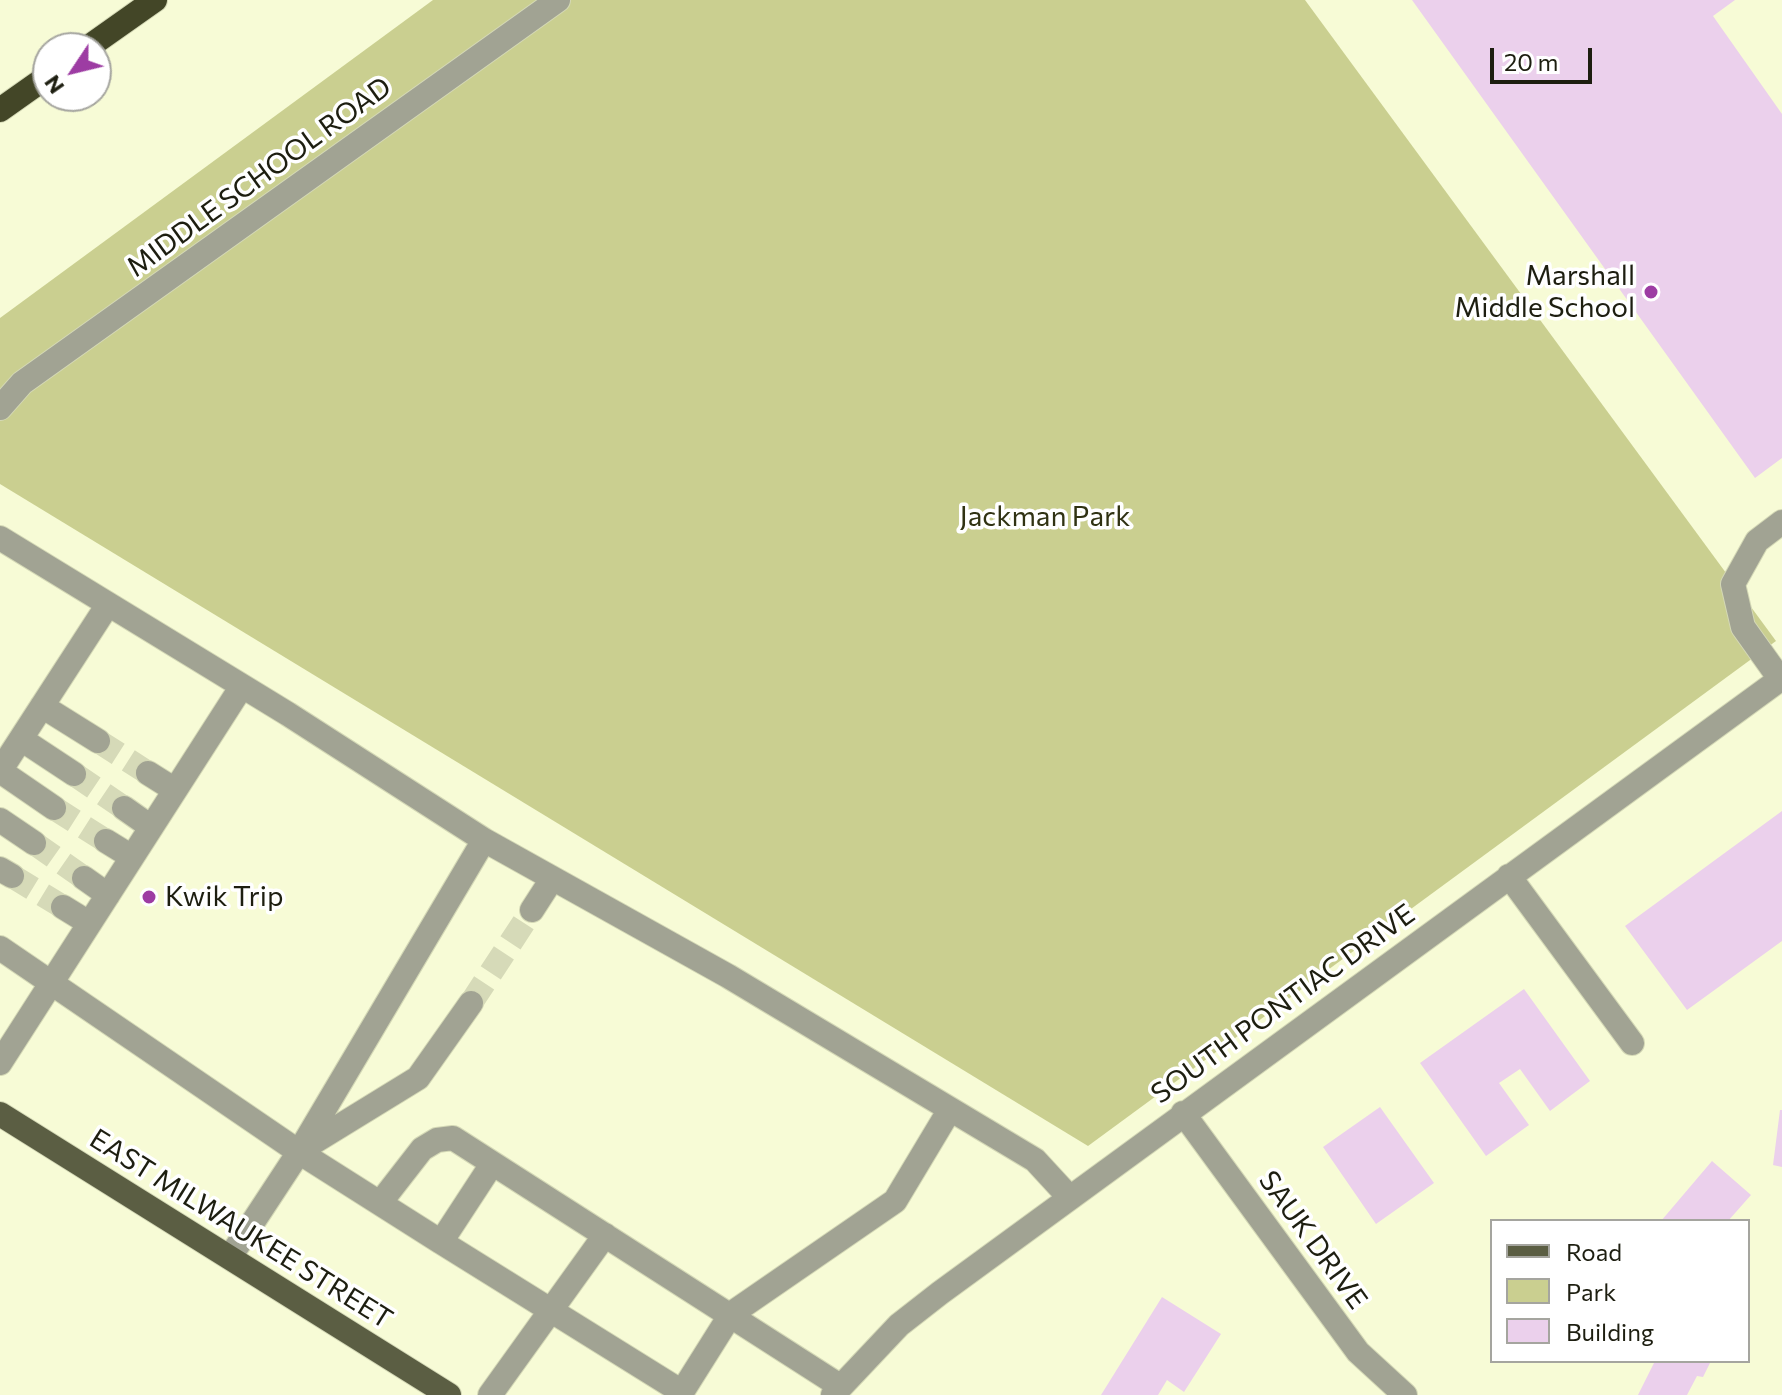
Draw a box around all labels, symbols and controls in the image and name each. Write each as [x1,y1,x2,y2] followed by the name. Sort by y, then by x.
[32,32,112,112] north arrow
[1494,32,1596,82] scale bar
[1504,47,1558,76] text: 20 m
[38,70,69,99] text: N
[121,70,397,284] street label: MIDDLE SCHOOL ROAD
[1455,259,1635,325] place label: Marshall Middle School
[1642,283,1660,301] marker: Marshall Middle School
[960,500,1130,534] park label: Jackman Park
[165,880,284,914] place label: Kwik Trip
[140,888,158,906] marker: Kwik Trip
[1145,897,1421,1111] street label: SOUTH PONTIAC DRIVE
[83,1122,399,1336] street label: EAST MILWAUKEE STREET
[1252,1164,1374,1316] street label: SAUK DRIVE
[1490,1219,1750,1363] legend
[1566,1237,1622,1266] text: Road
[1566,1277,1616,1306] text: Park
[1566,1317,1654,1346] text: Building

